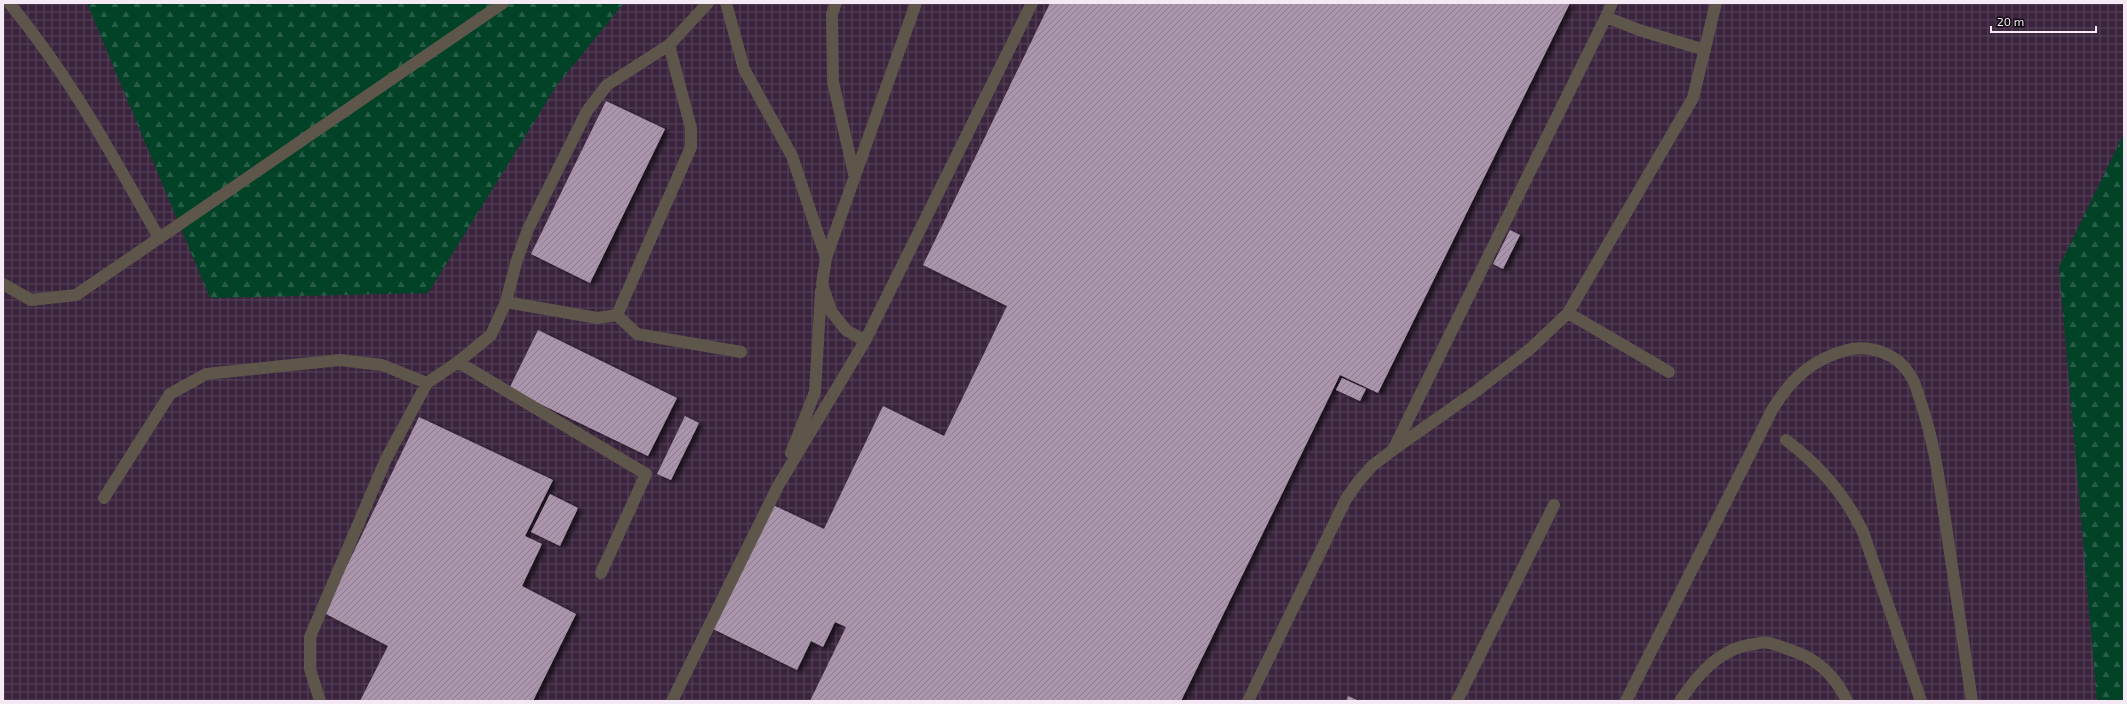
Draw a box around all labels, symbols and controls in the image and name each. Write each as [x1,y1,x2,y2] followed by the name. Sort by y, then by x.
[1991,8,2096,34] scale bar
[1997,14,2024,28] text: 20 m

